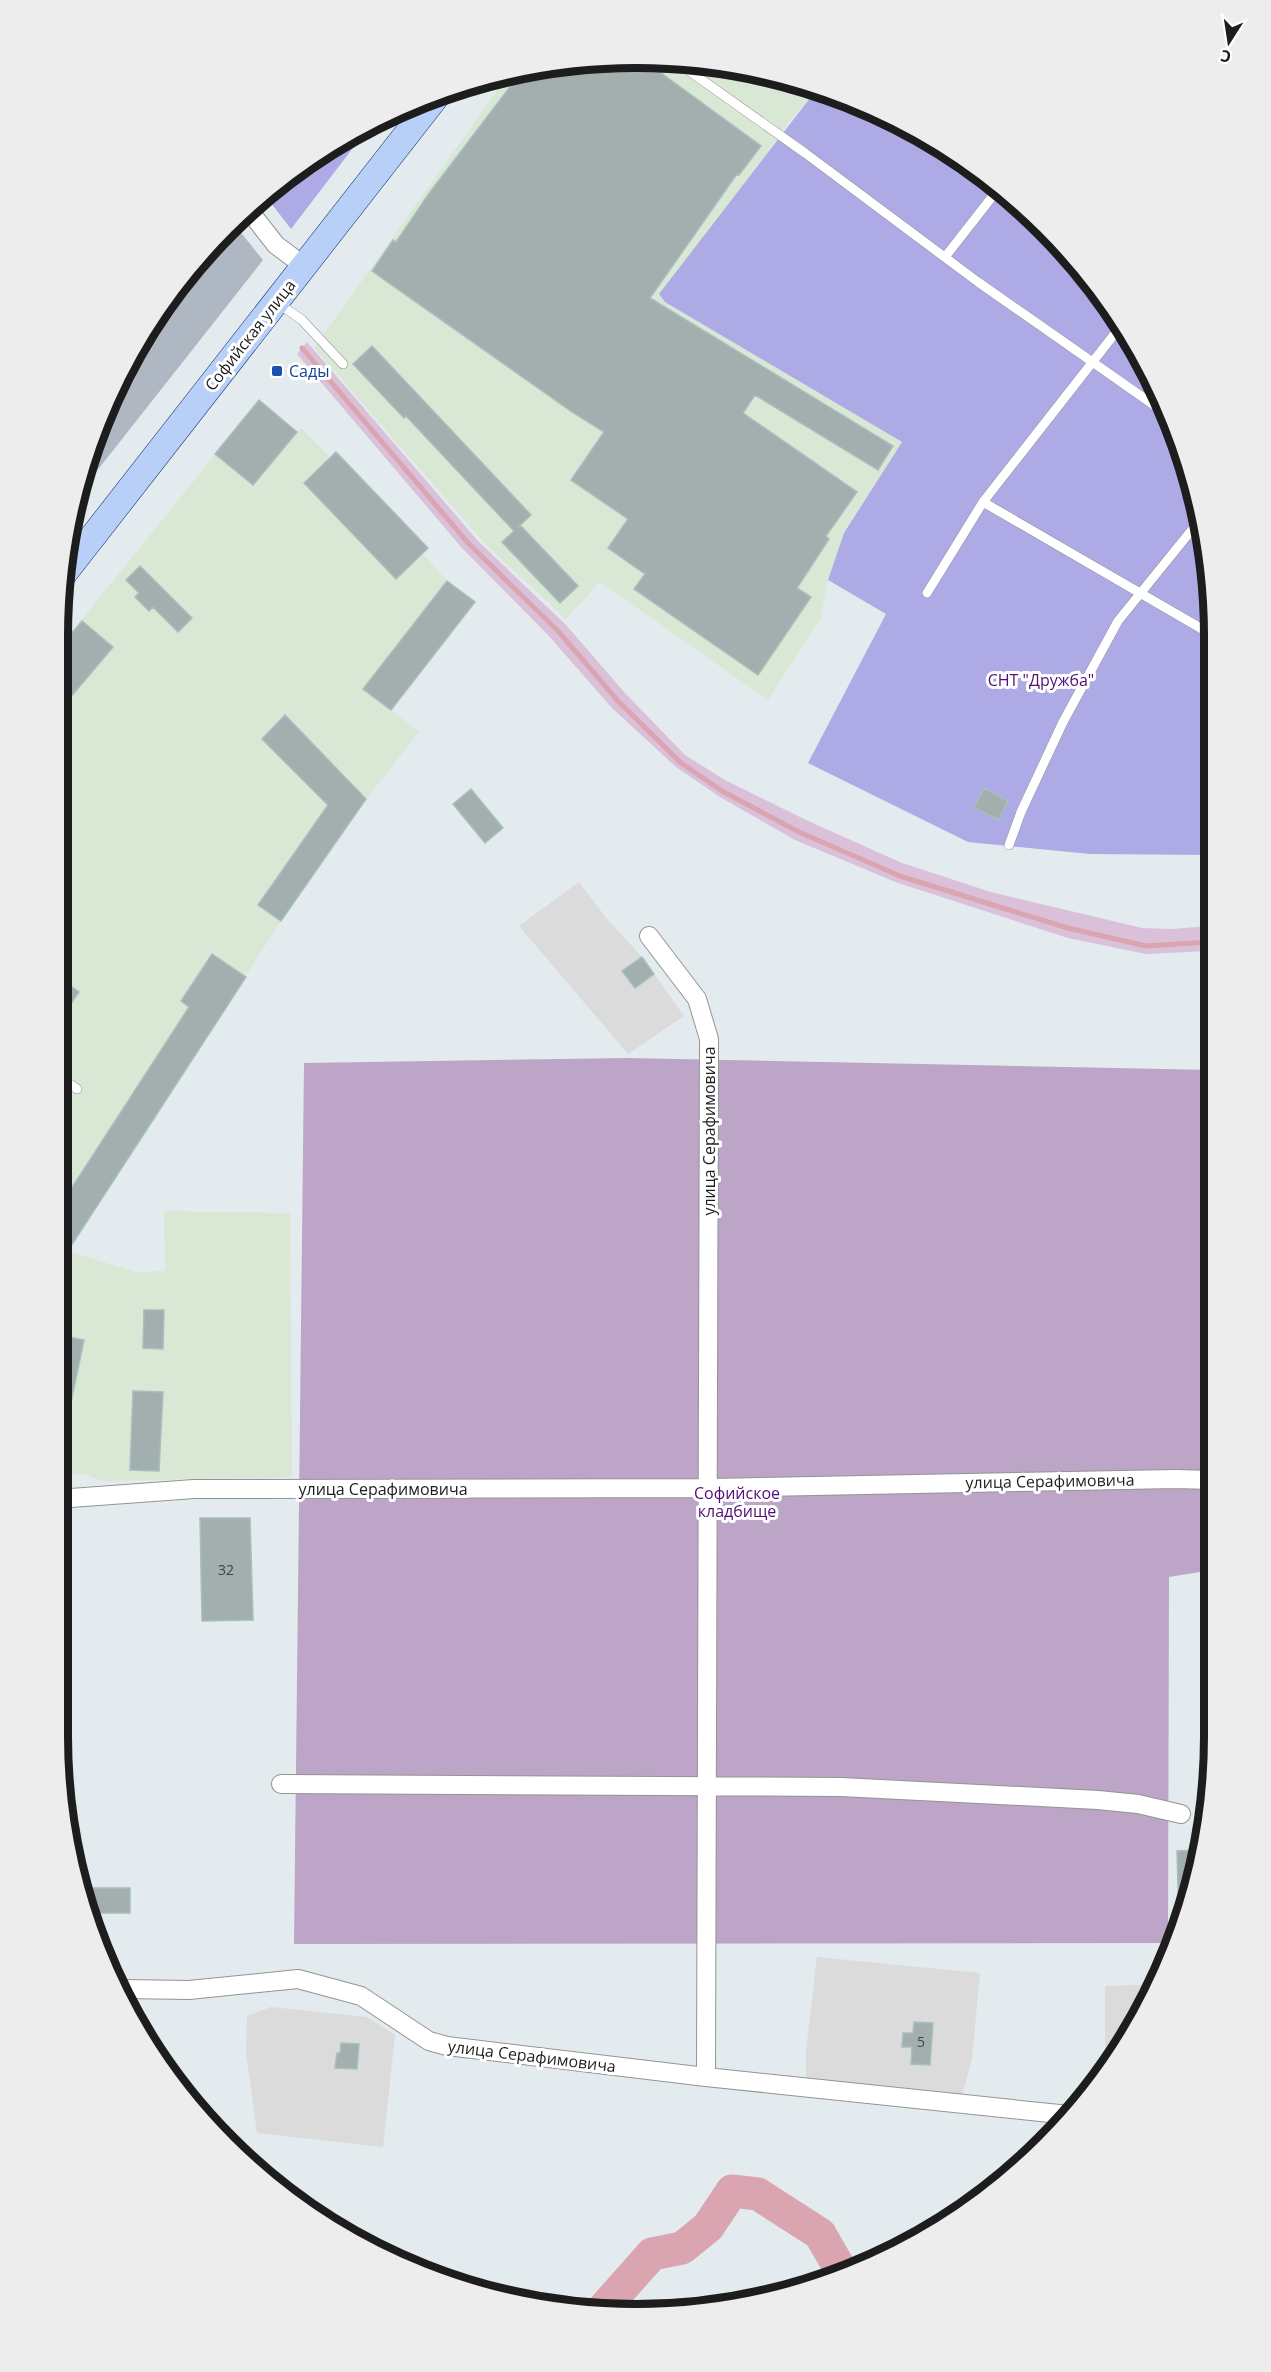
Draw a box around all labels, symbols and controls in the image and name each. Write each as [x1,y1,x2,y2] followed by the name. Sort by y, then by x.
[1199,12,1259,72] north arrow
[1219,45,1233,68] text: С
[200,275,300,395] street label: Софийская улица
[289,360,329,382] place label: Сады
[270,364,284,378] marker: Сады
[988,669,1094,691] park label: СНТ "Дружба"
[698,1046,720,1216] street label: улица Серафимовича
[965,1469,1135,1493] street label: улица Серафимовича
[298,1478,468,1500] street label: улица Серафимовича
[694,1482,780,1522] park label: Софийское кладбище
[218,1560,234,1579] house number: 32
[917,2032,925,2051] house number: 5
[447,2035,617,2077] street label: улица Серафимовича

